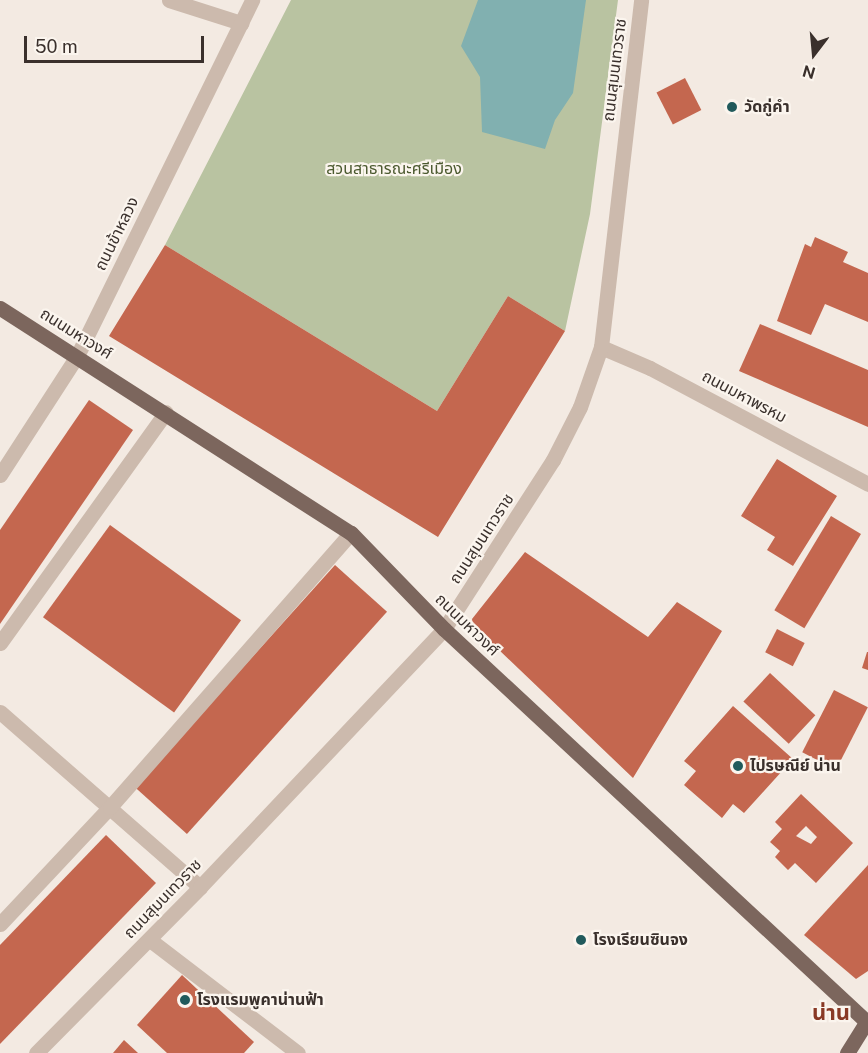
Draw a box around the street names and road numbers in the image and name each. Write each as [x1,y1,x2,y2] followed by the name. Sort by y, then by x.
[599,17,631,123] street label: ถนนสุมนเทวราช
[91,194,143,274] street label: ถนนข้าหลวง
[36,304,116,364] street label: ถนนมหาวงศ์
[698,367,790,427] street label: ถนนมหาพรหม
[446,490,518,588] street label: ถนนสุมนเทวราช
[431,590,503,660] street label: ถนนมหาวงศ์
[120,855,206,943] street label: ถนนสุมนเทวราช

